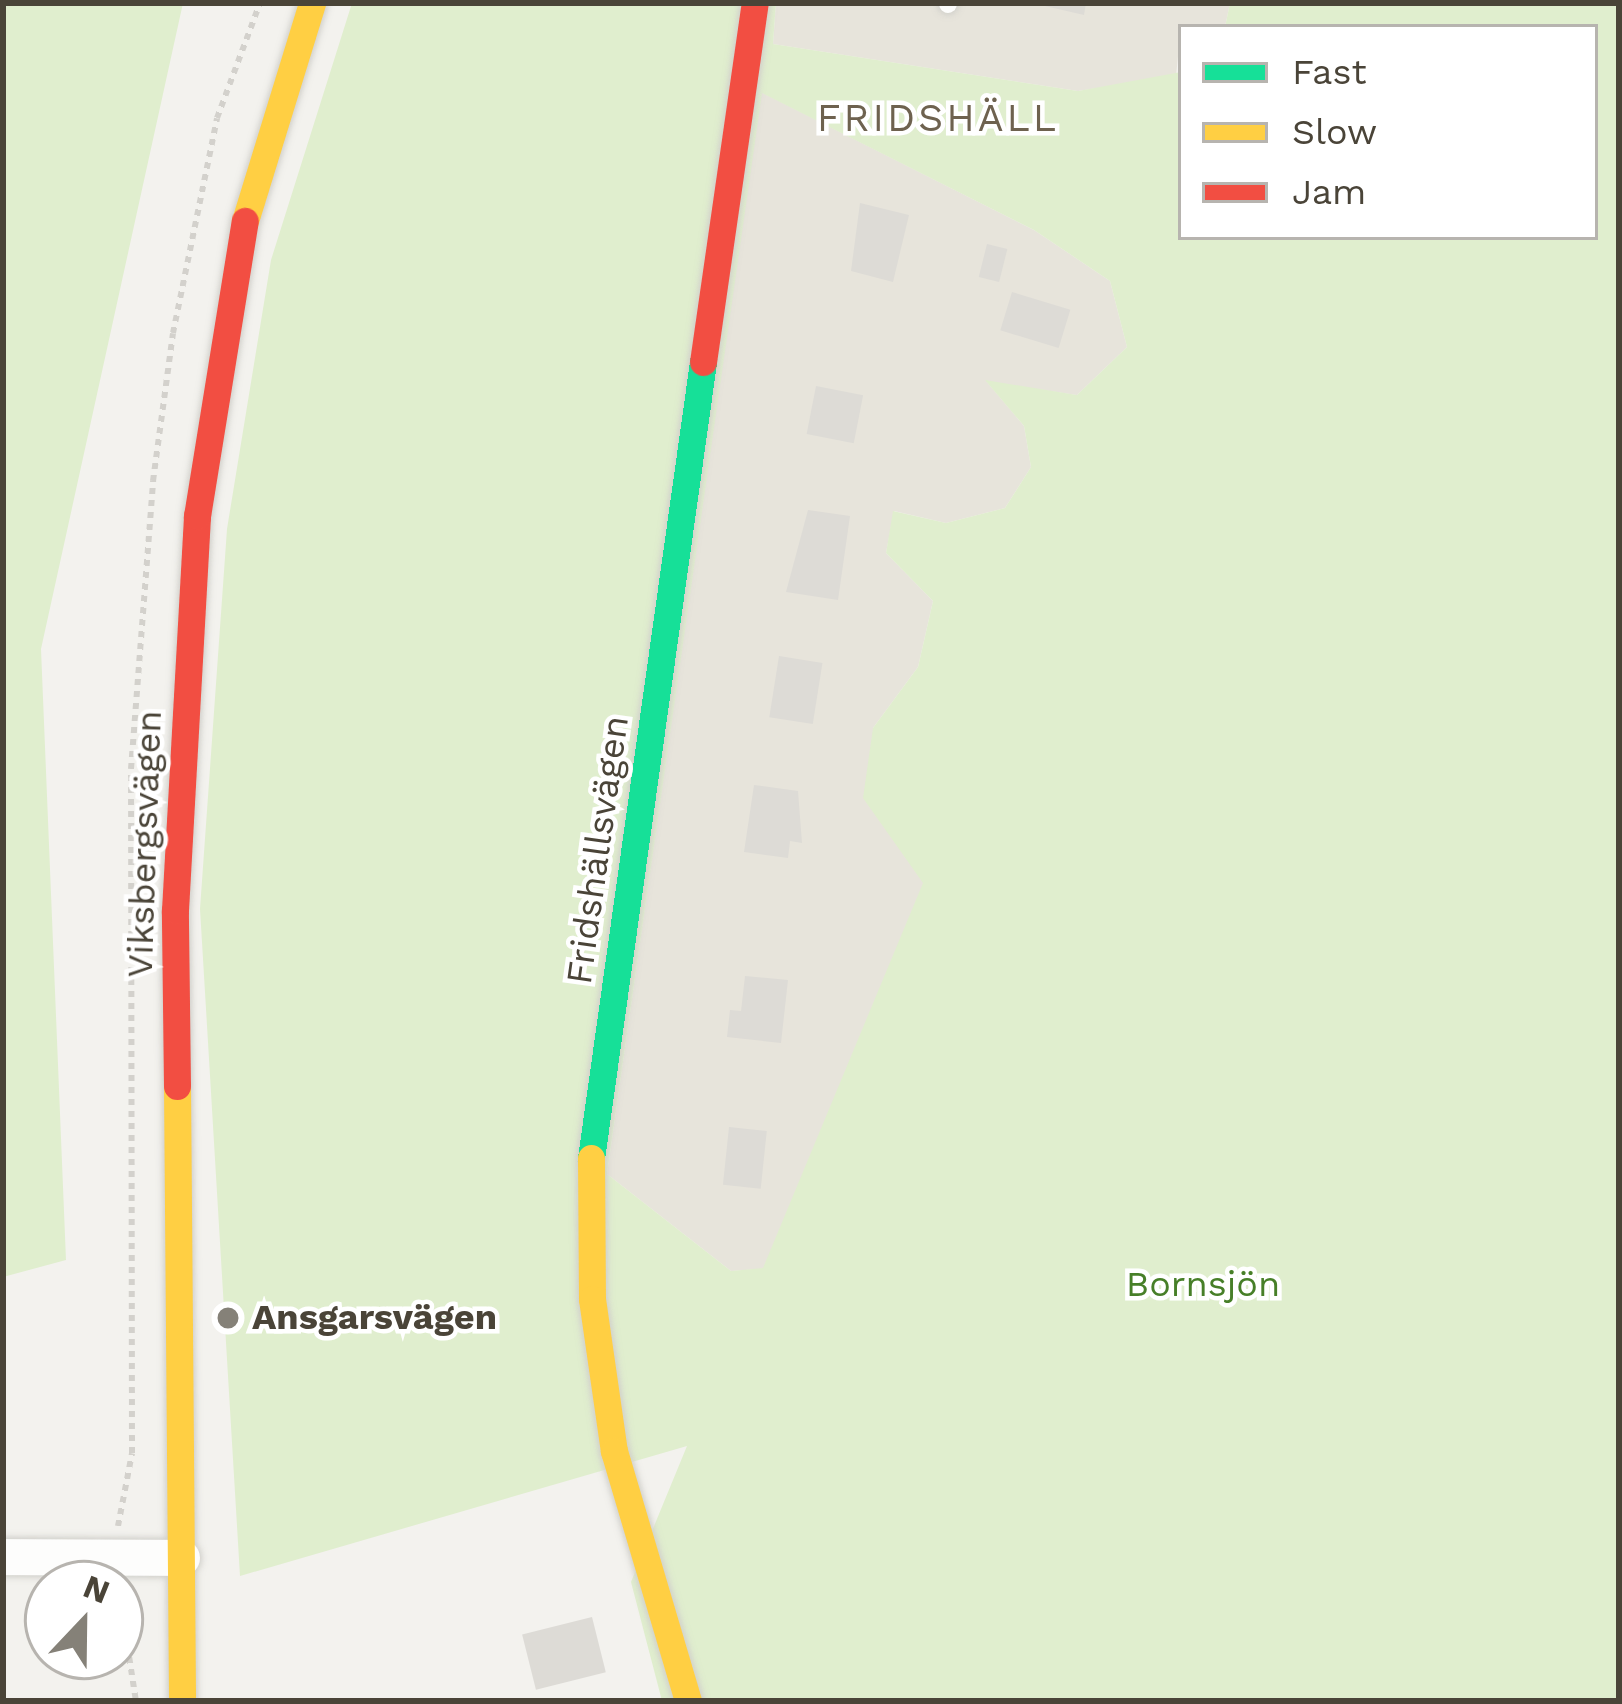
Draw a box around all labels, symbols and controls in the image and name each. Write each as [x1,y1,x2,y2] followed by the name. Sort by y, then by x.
[1178,24,1598,240] legend
[1292,51,1367,93] text: Fast
[817,95,1059,141] district label: FRIDSHÄLL
[1292,111,1377,153] text: Slow
[1292,171,1366,213] text: Jam
[119,710,171,978] street label: Viksbergsvägen
[558,713,638,987] street label: Fridshällsvägen
[1126,1263,1280,1307] park label: Bornsjön
[252,1296,497,1340] place label: Ansgarsvägen
[215,1305,241,1331] marker: Ansgarsvägen
[24,1560,144,1680] north arrow
[78,1566,115,1612] text: N

